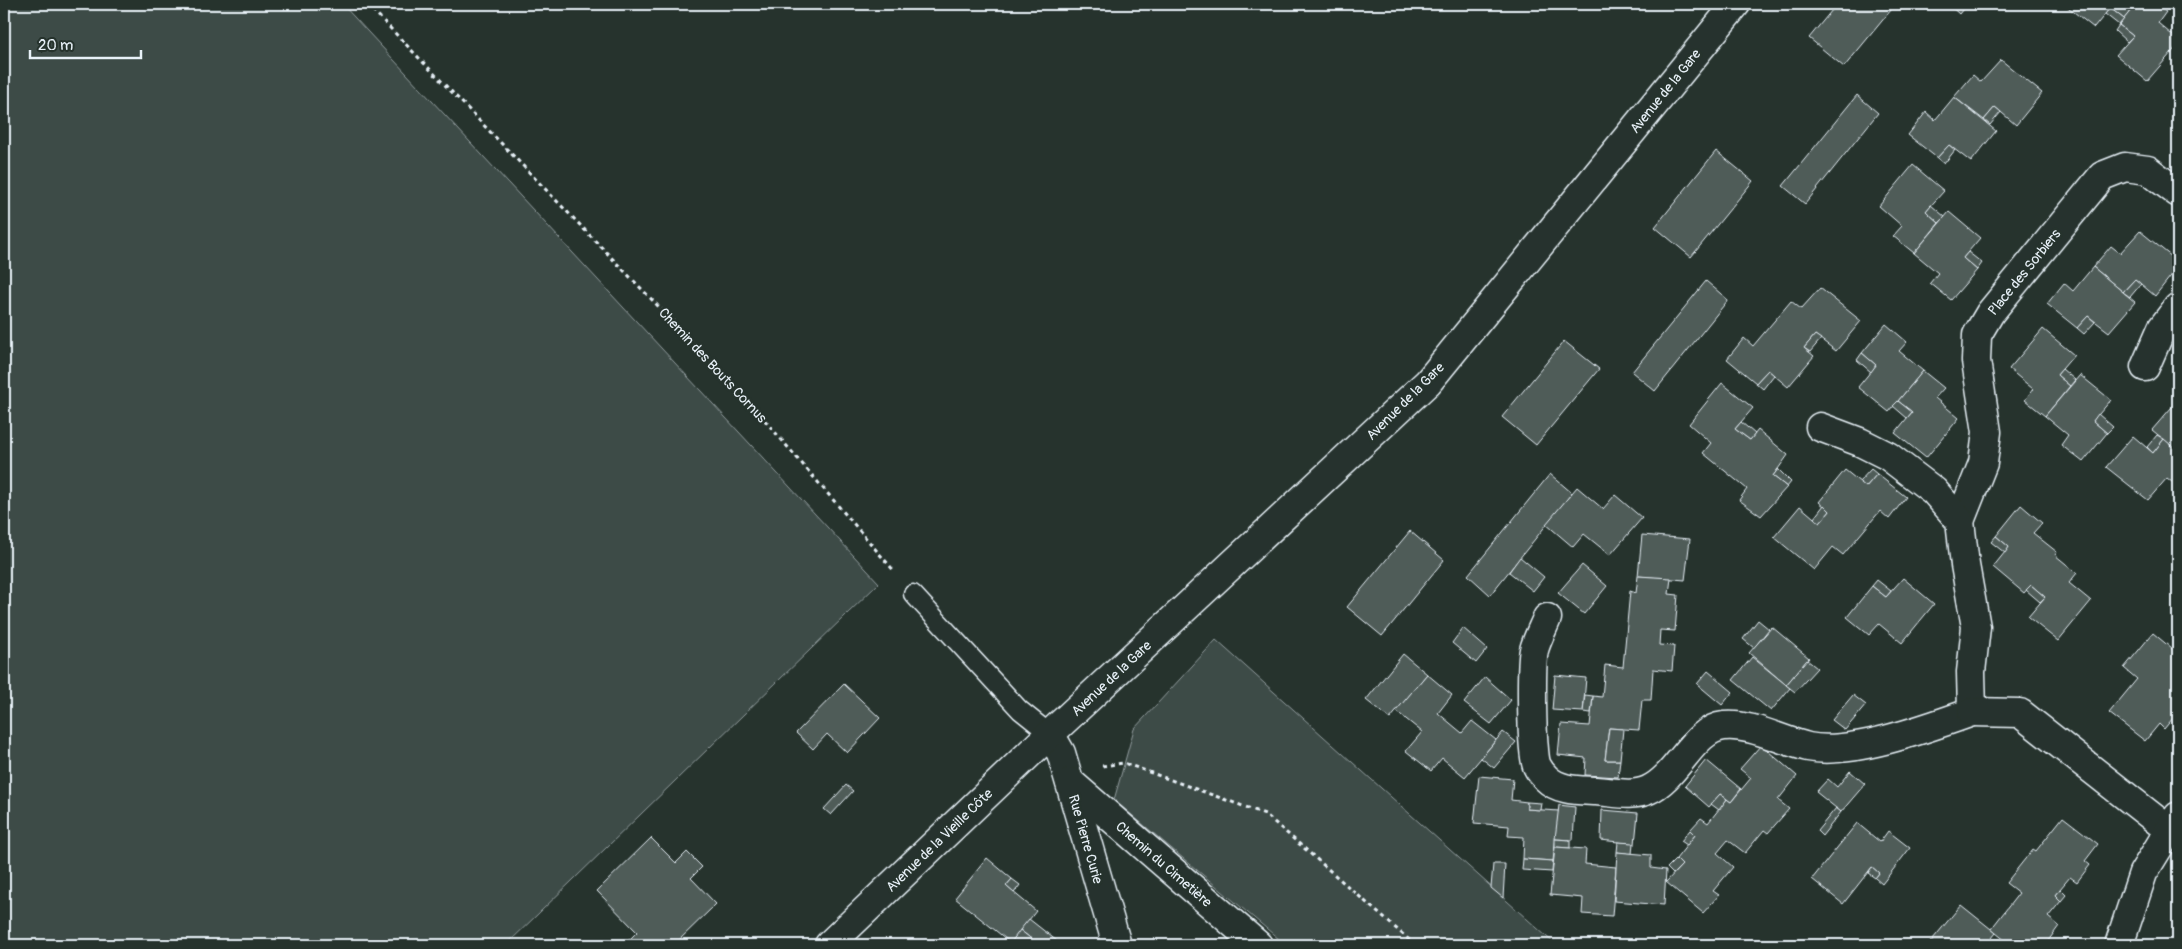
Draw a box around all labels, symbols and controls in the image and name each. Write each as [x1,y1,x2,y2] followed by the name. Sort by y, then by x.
[30,28,141,60] scale bar
[38,36,73,55] text: 20 m
[1626,46,1705,137] street label: Avenue de la Gare
[1984,225,2065,319] street label: Place des Sorbiers
[655,304,771,427] street label: Chemin des Bouts Cornus
[1363,359,1448,444] street label: Avenue de la Gare
[1068,637,1155,720] street label: Avenue de la Gare
[883,785,996,896] street label: Avenue de la Vieille Côte
[1065,793,1106,886] street label: Rue Pierre Curie
[1112,818,1215,911] street label: Chemin du Cimetière

